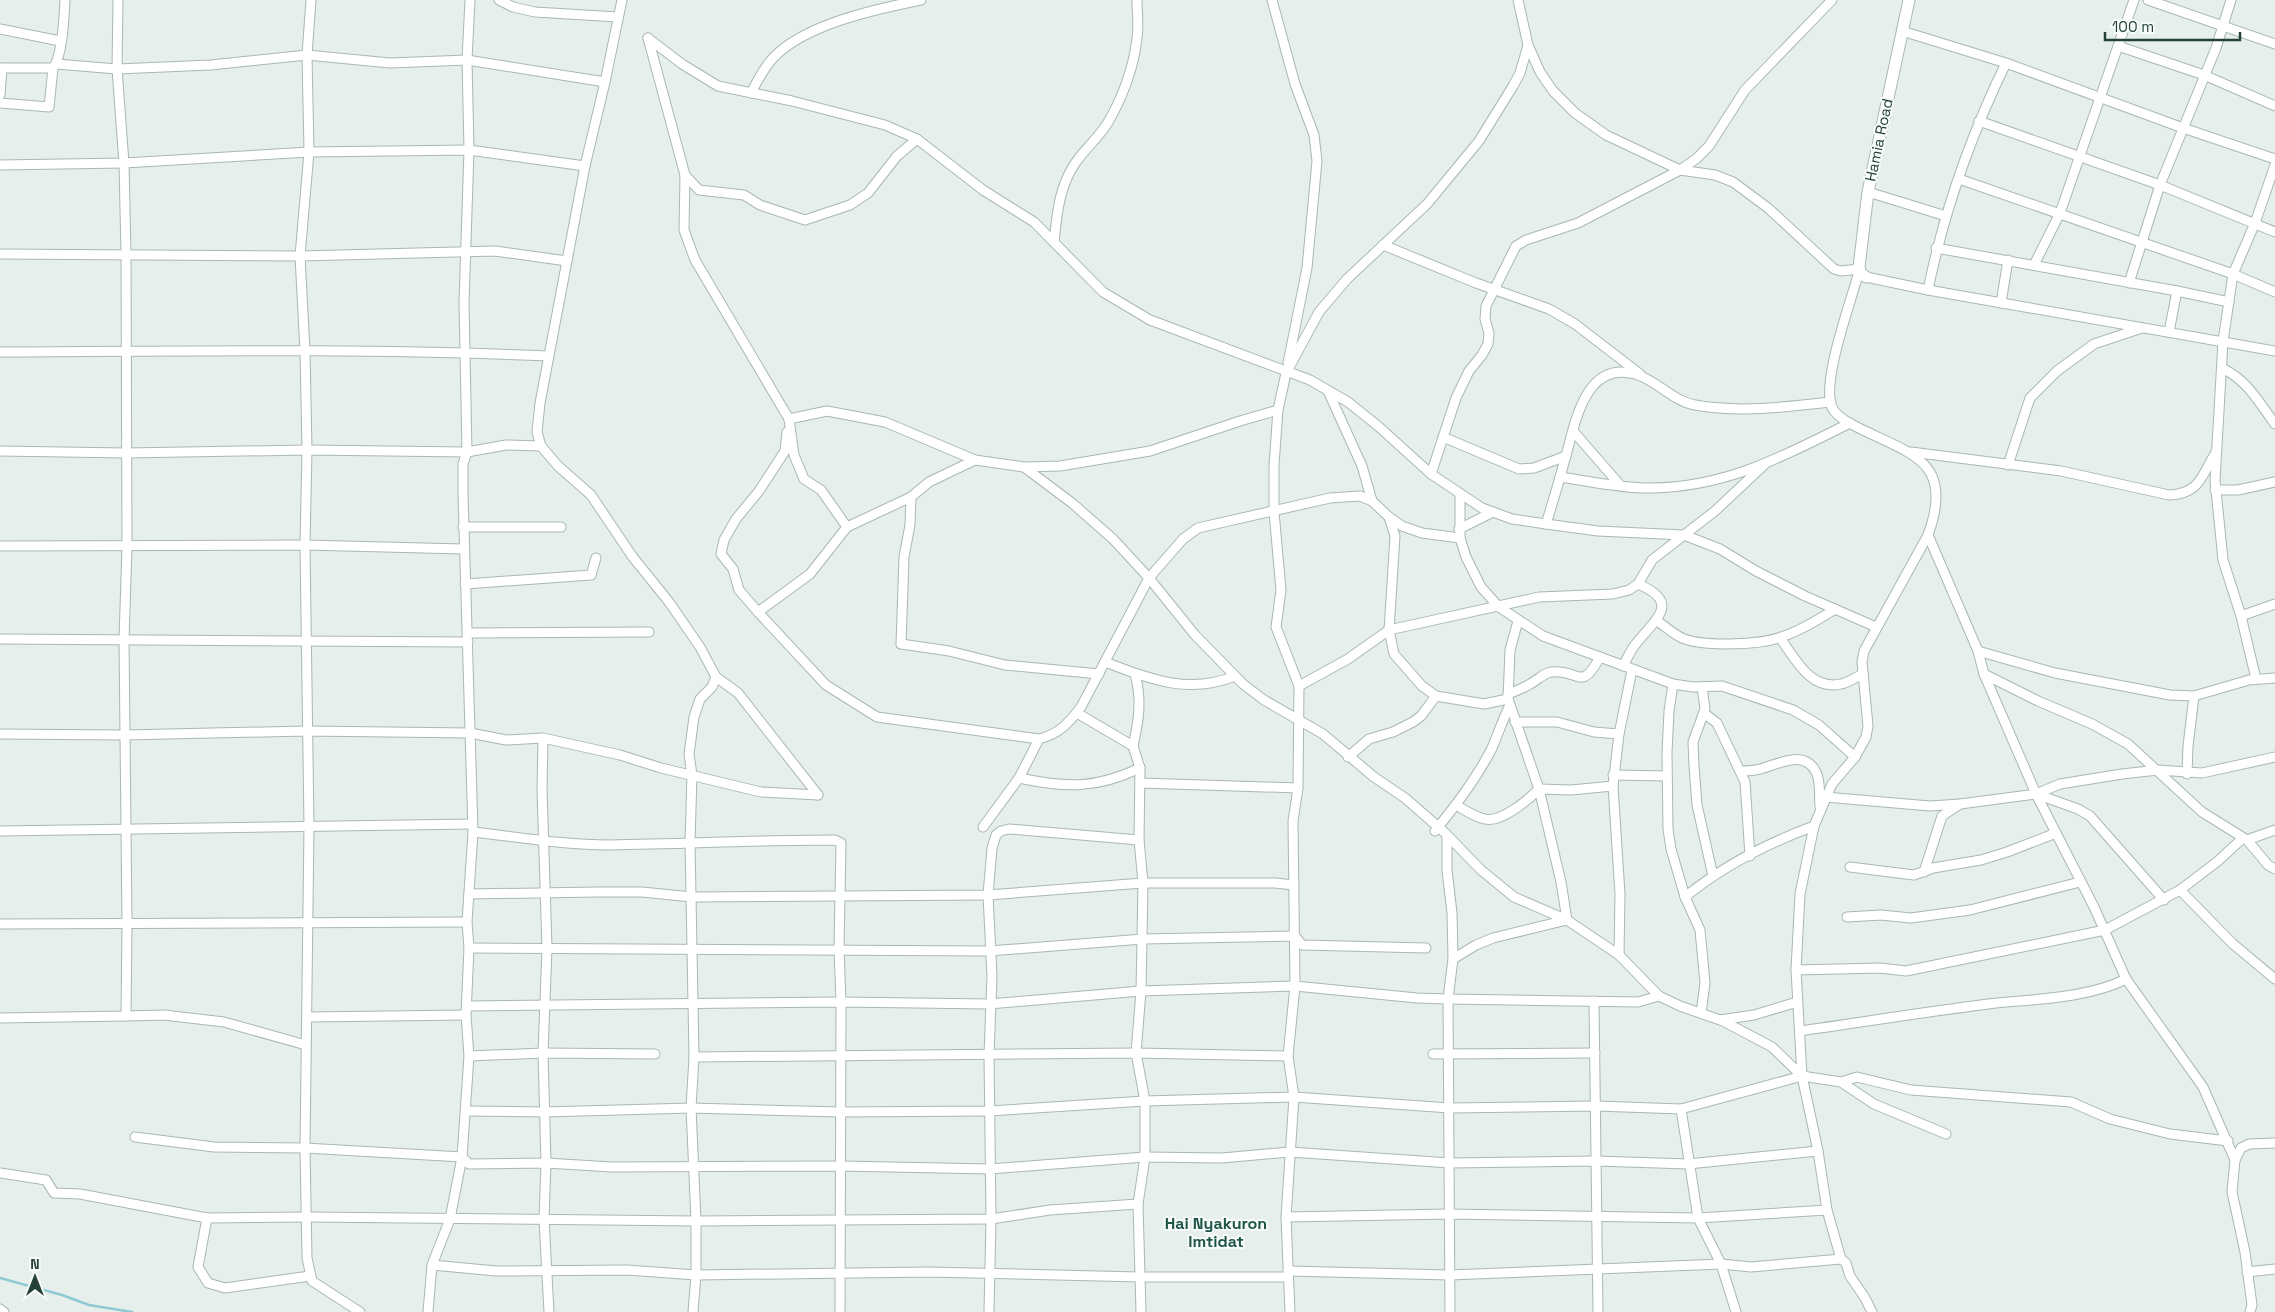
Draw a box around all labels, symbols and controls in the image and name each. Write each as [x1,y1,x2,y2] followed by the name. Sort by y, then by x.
[2105,10,2240,42] scale bar
[2112,17,2154,36] text: 100 m
[1860,97,1897,183] street label: Hamia Road
[1165,1213,1267,1252] district label: Hai Nyakuron Imtidat
[10,1252,60,1302] north arrow
[30,1255,40,1273] text: N

